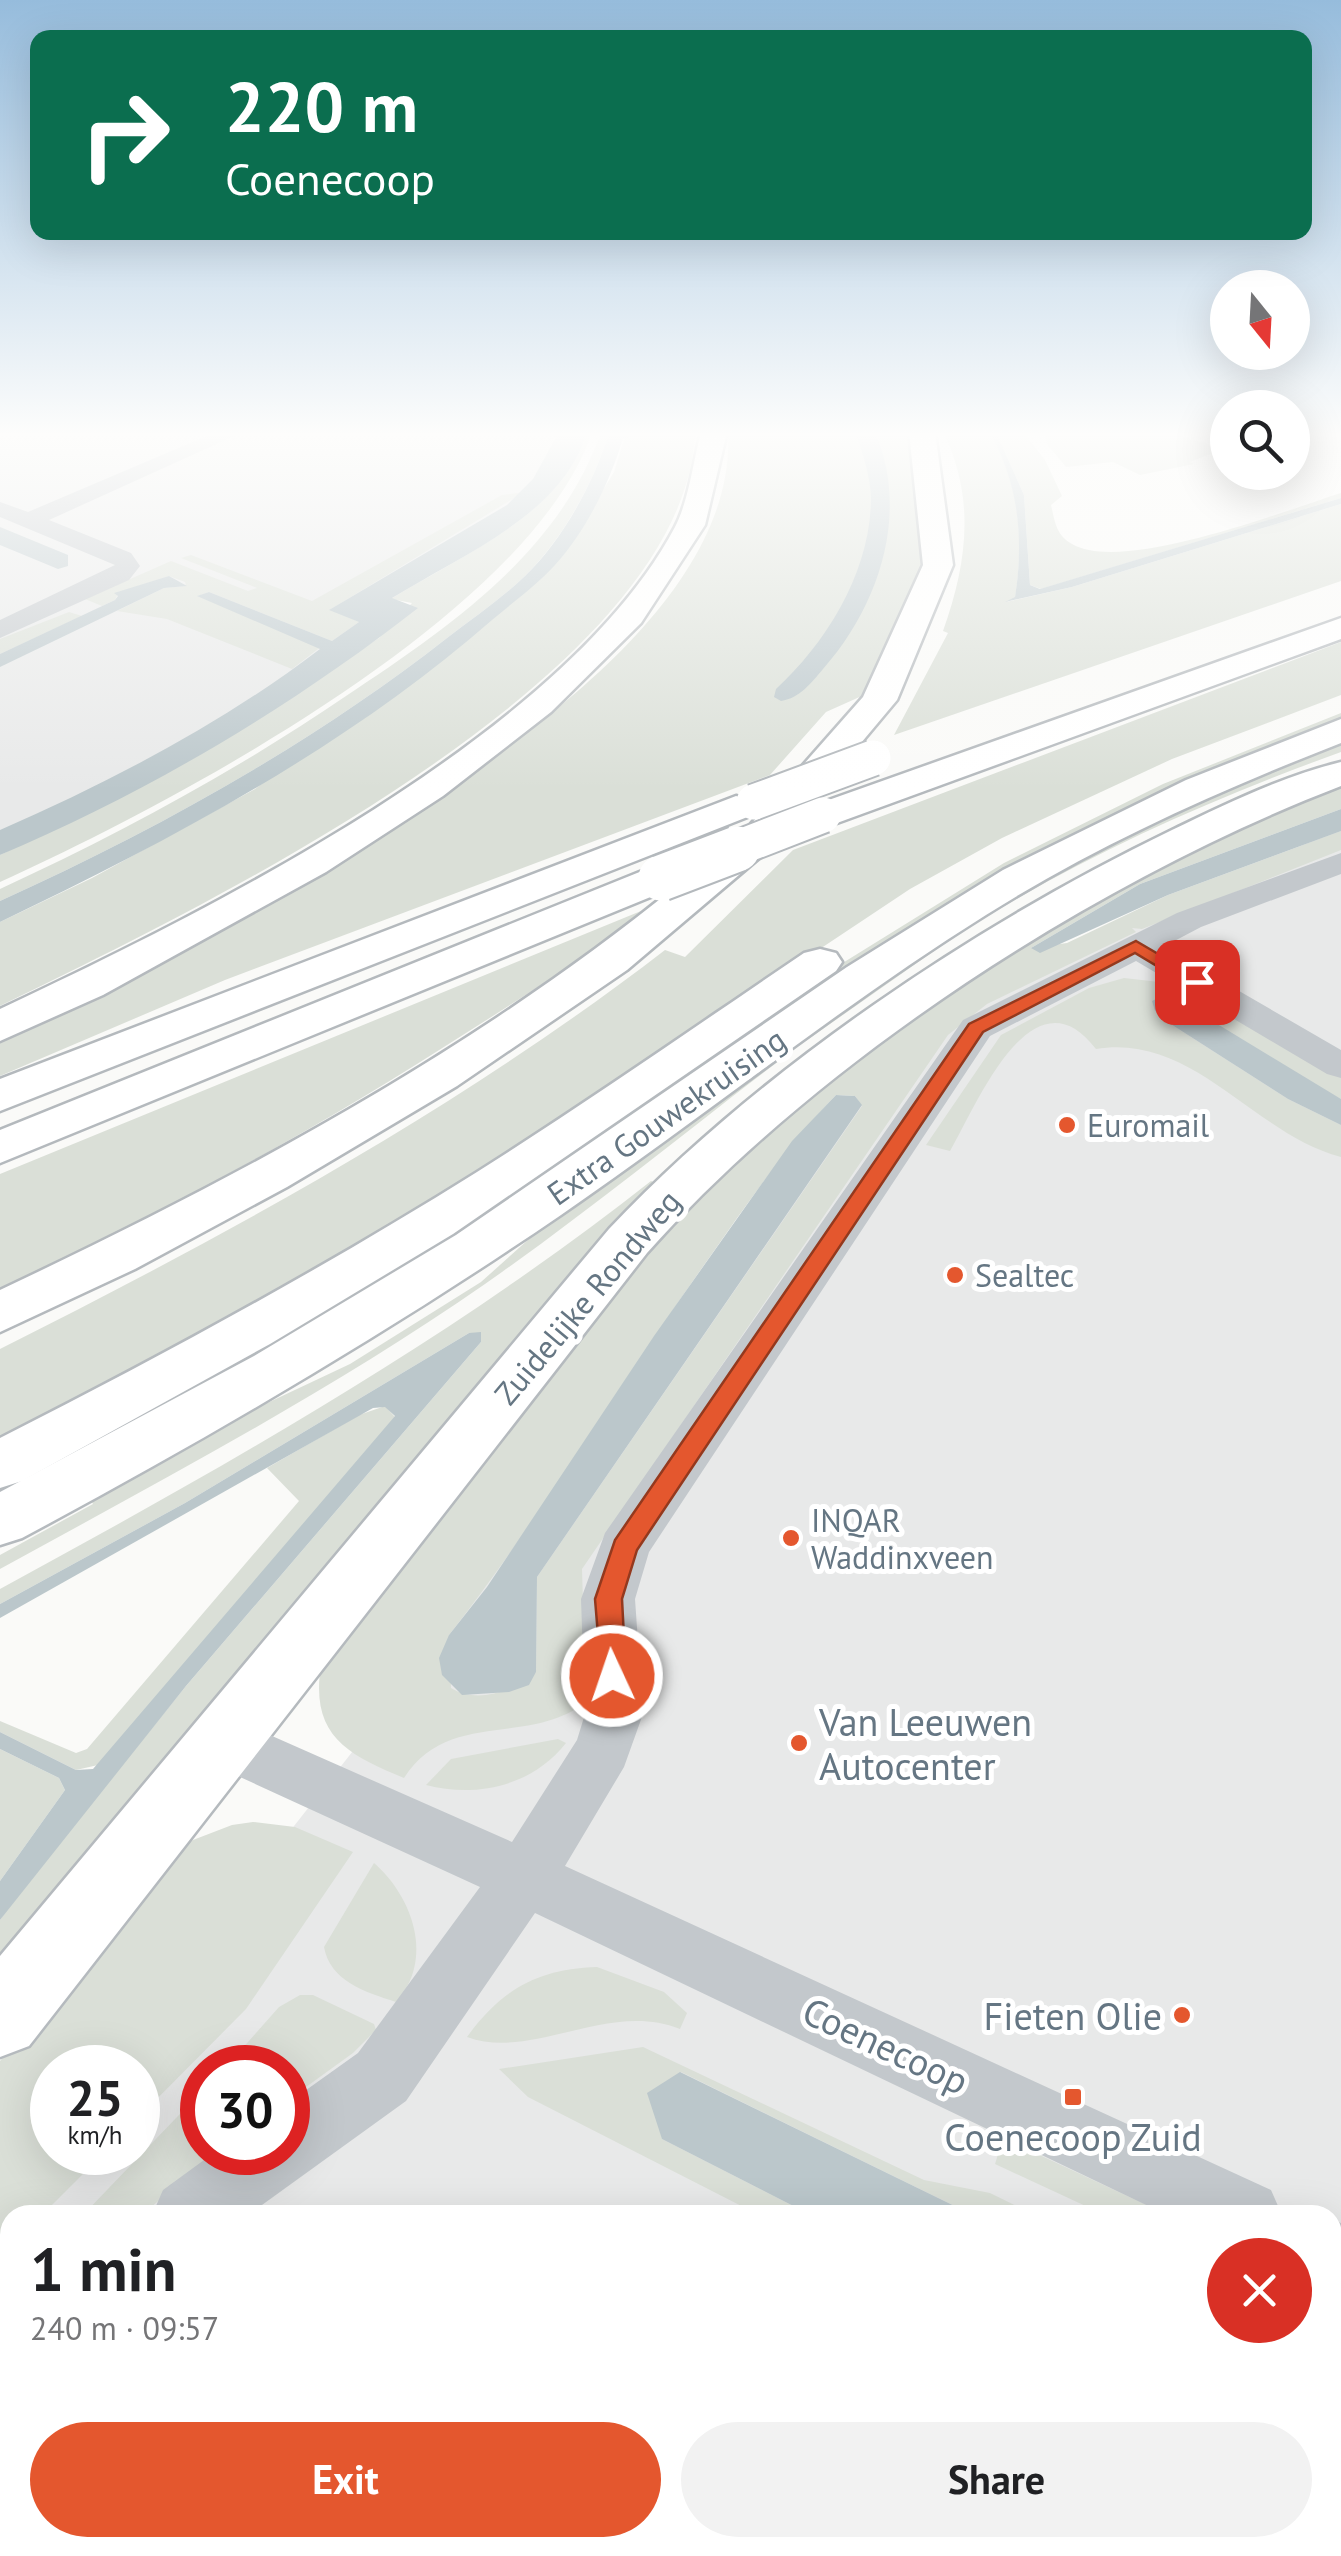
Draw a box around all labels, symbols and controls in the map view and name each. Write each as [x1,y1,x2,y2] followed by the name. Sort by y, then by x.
[225,61,418,151] text: 220 m
[60,70,190,200] icon: right
[225,149,435,207] text: Coenecoop
[1210,270,1310,370] north arrow
[1210,270,1310,490] map controls
[1210,390,1310,490] button: search
[1155,940,1240,1025] pin
[1170,955,1225,1010] icon: arrive
[538,1018,794,1214] street label: Extra Gouwekruising
[1087,1104,1210,1146] place label: Euromail
[1056,1114,1078,1136] marker: Euromail
[485,1181,689,1413] street label: Zuidelijke Rondweg
[975,1254,1074,1296] place label: Sealtec
[944,1264,966,1286] marker: Sealtec
[811,1499,994,1578] place label: INQAR Waddinxveen
[780,1527,802,1549] marker: INQAR Waddinxveen
[560,1624,664,1728] position arrow
[818,1697,1032,1790] place label: Van Leeuwen Autocenter
[788,1732,810,1754] marker: Van Leeuwen Autocenter
[795,1985,977,2105] street label: Coenecoop
[984,1991,1162,2040] place label: Fieten Olie
[1171,2004,1193,2026] marker: Fieten Olie
[180,2045,310,2175] speed limit sign: 30
[67,2065,123,2130] text: 25
[1062,2086,1084,2108] marker: Coenecoop Zuid
[944,2112,1202,2161] place label: Coenecoop Zuid
[68,2119,122,2151] text: km/h
[30,2230,176,2308] text: 1 min
[1207,2238,1312,2343] button: close
[30,2307,219,2349] text: 240 m · 09:57
[30,2422,661,2537] button: Exit
[681,2422,1312,2537] button: Share

